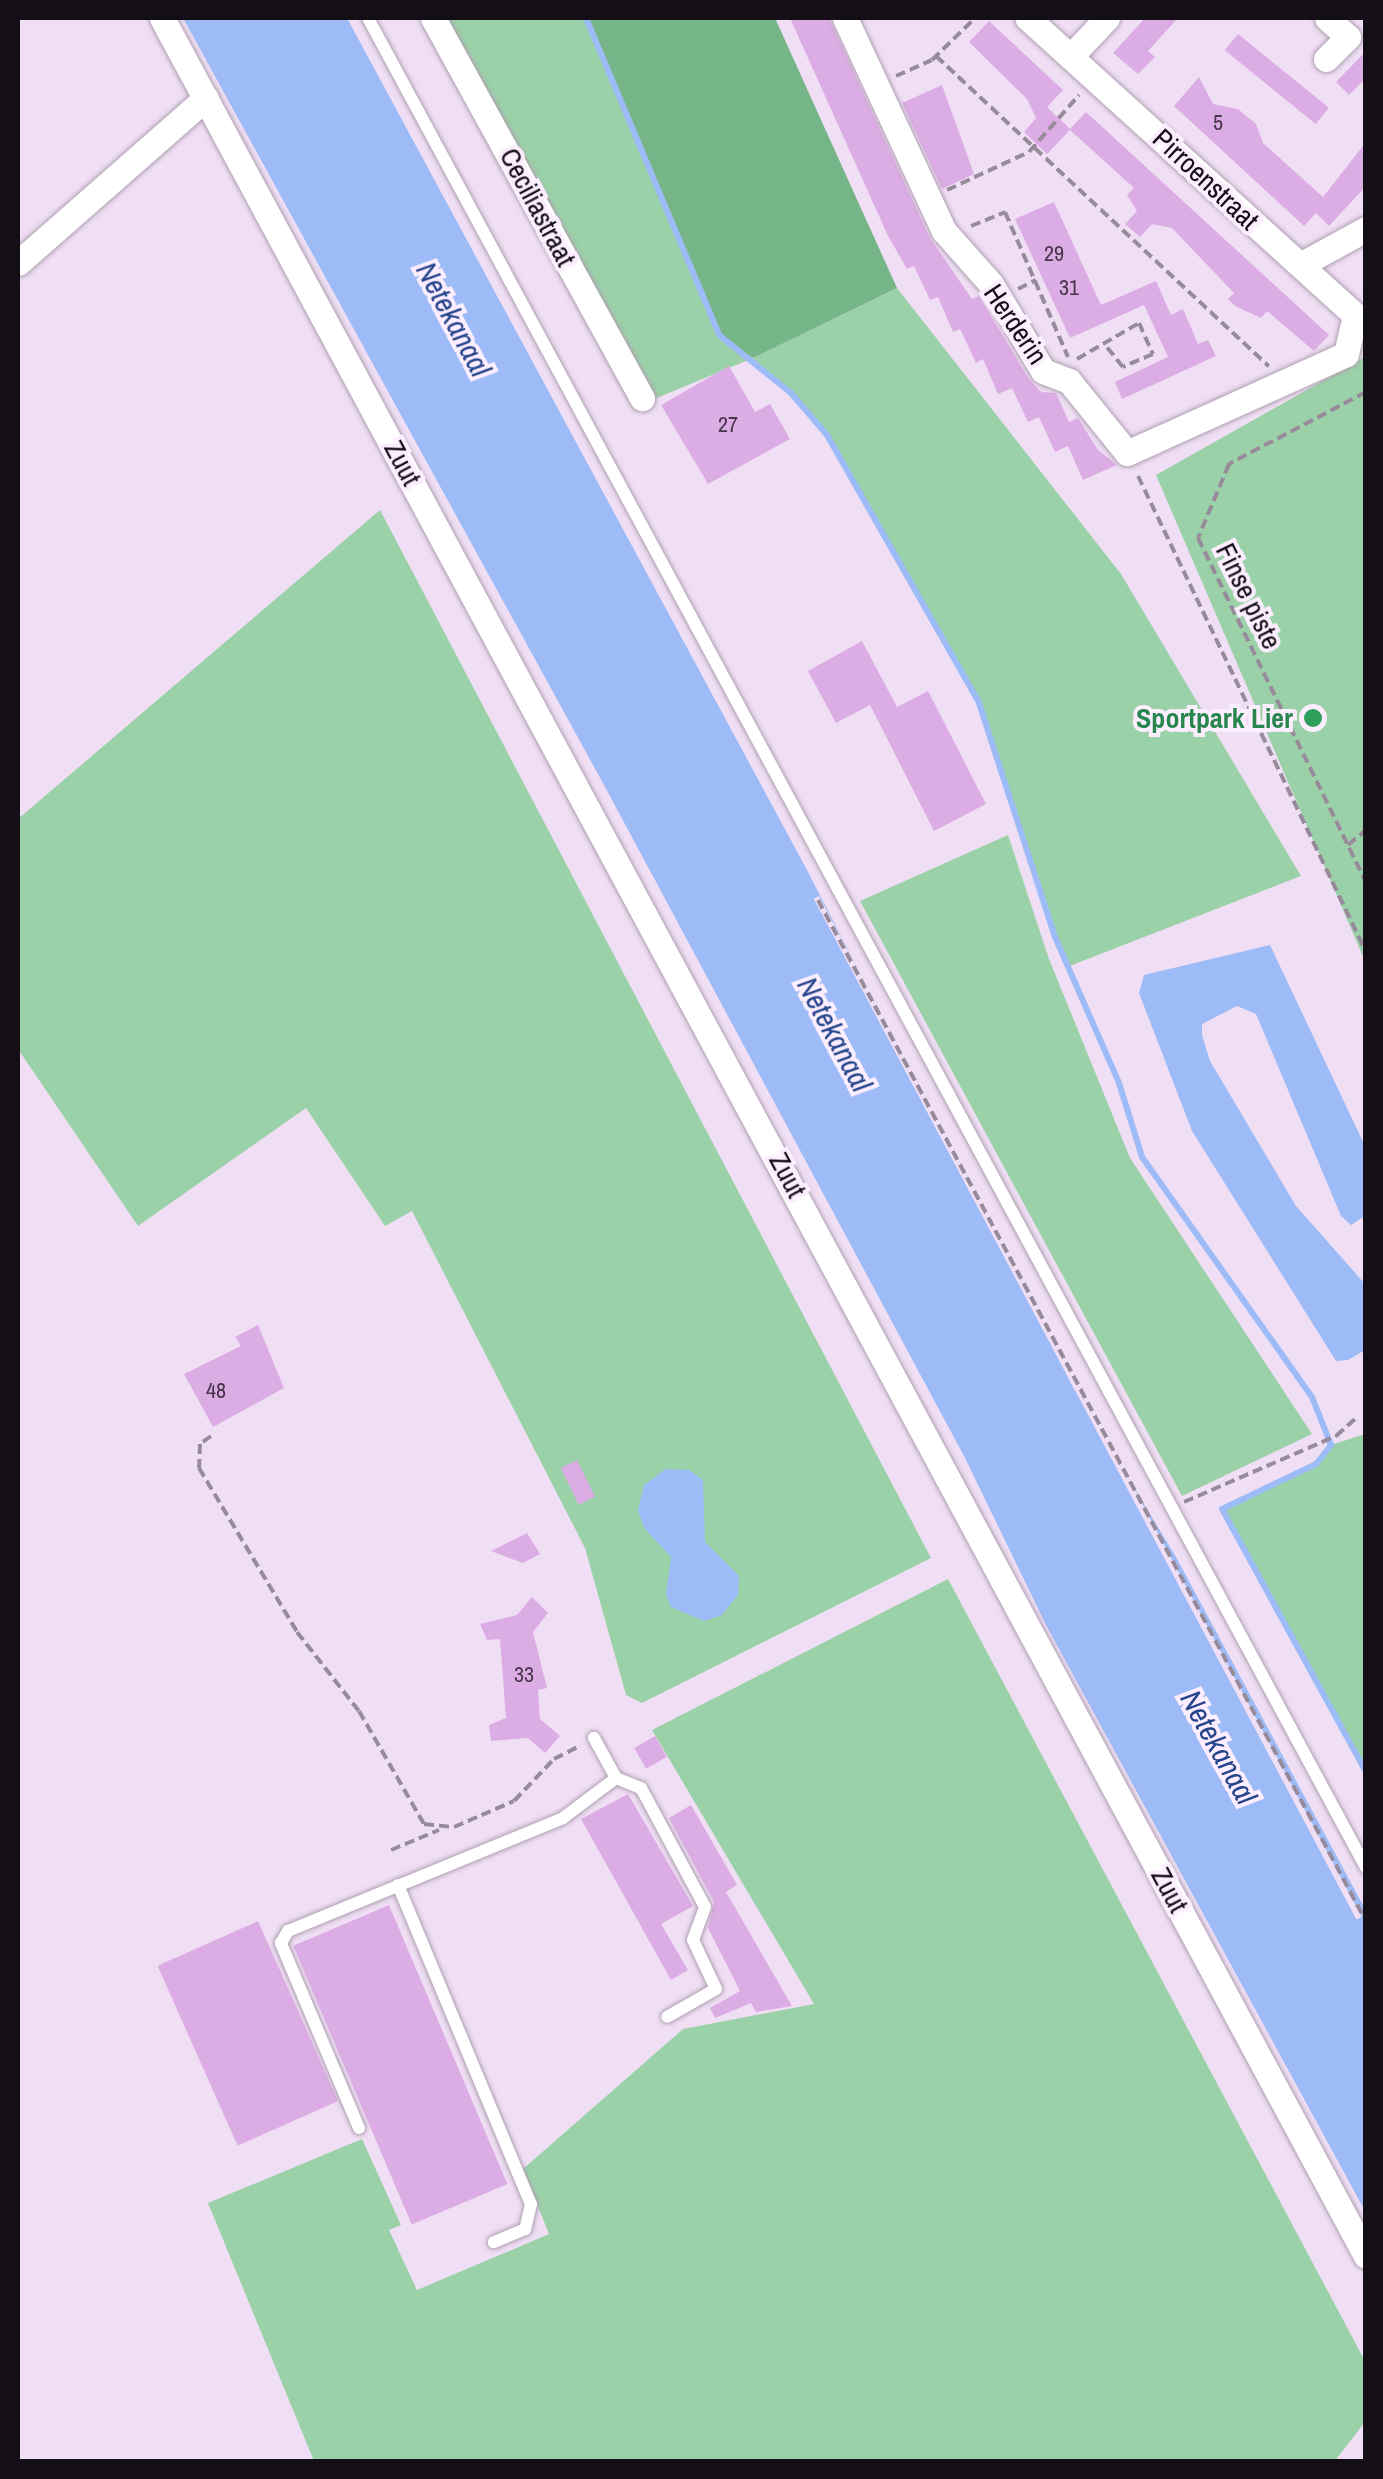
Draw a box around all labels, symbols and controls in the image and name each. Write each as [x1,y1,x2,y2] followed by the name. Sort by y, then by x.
[1213,110,1223,136] house number: 5
[1146,121,1266,237] street label: Pirroenstraat
[493,142,583,272] street label: Ceciliastraat
[1044,241,1064,267] house number: 29
[409,256,499,382] water label: Netekanaal
[1059,275,1079,301] house number: 31
[977,278,1055,370] street label: Herderin
[718,412,738,438] house number: 27
[377,435,429,491] street label: Zuut
[1209,538,1289,654] street label: Finse piste
[1136,701,1293,735] place label: Sportpark Lier
[1302,707,1324,729] marker: Sportpark Lier
[790,971,880,1097] water label: Netekanaal
[762,1147,814,1203] street label: Zuut
[206,1378,226,1404] house number: 48
[514,1662,534,1688] house number: 33
[1173,1684,1265,1810] water label: Netekanaal
[1144,1862,1196,1918] street label: Zuut

